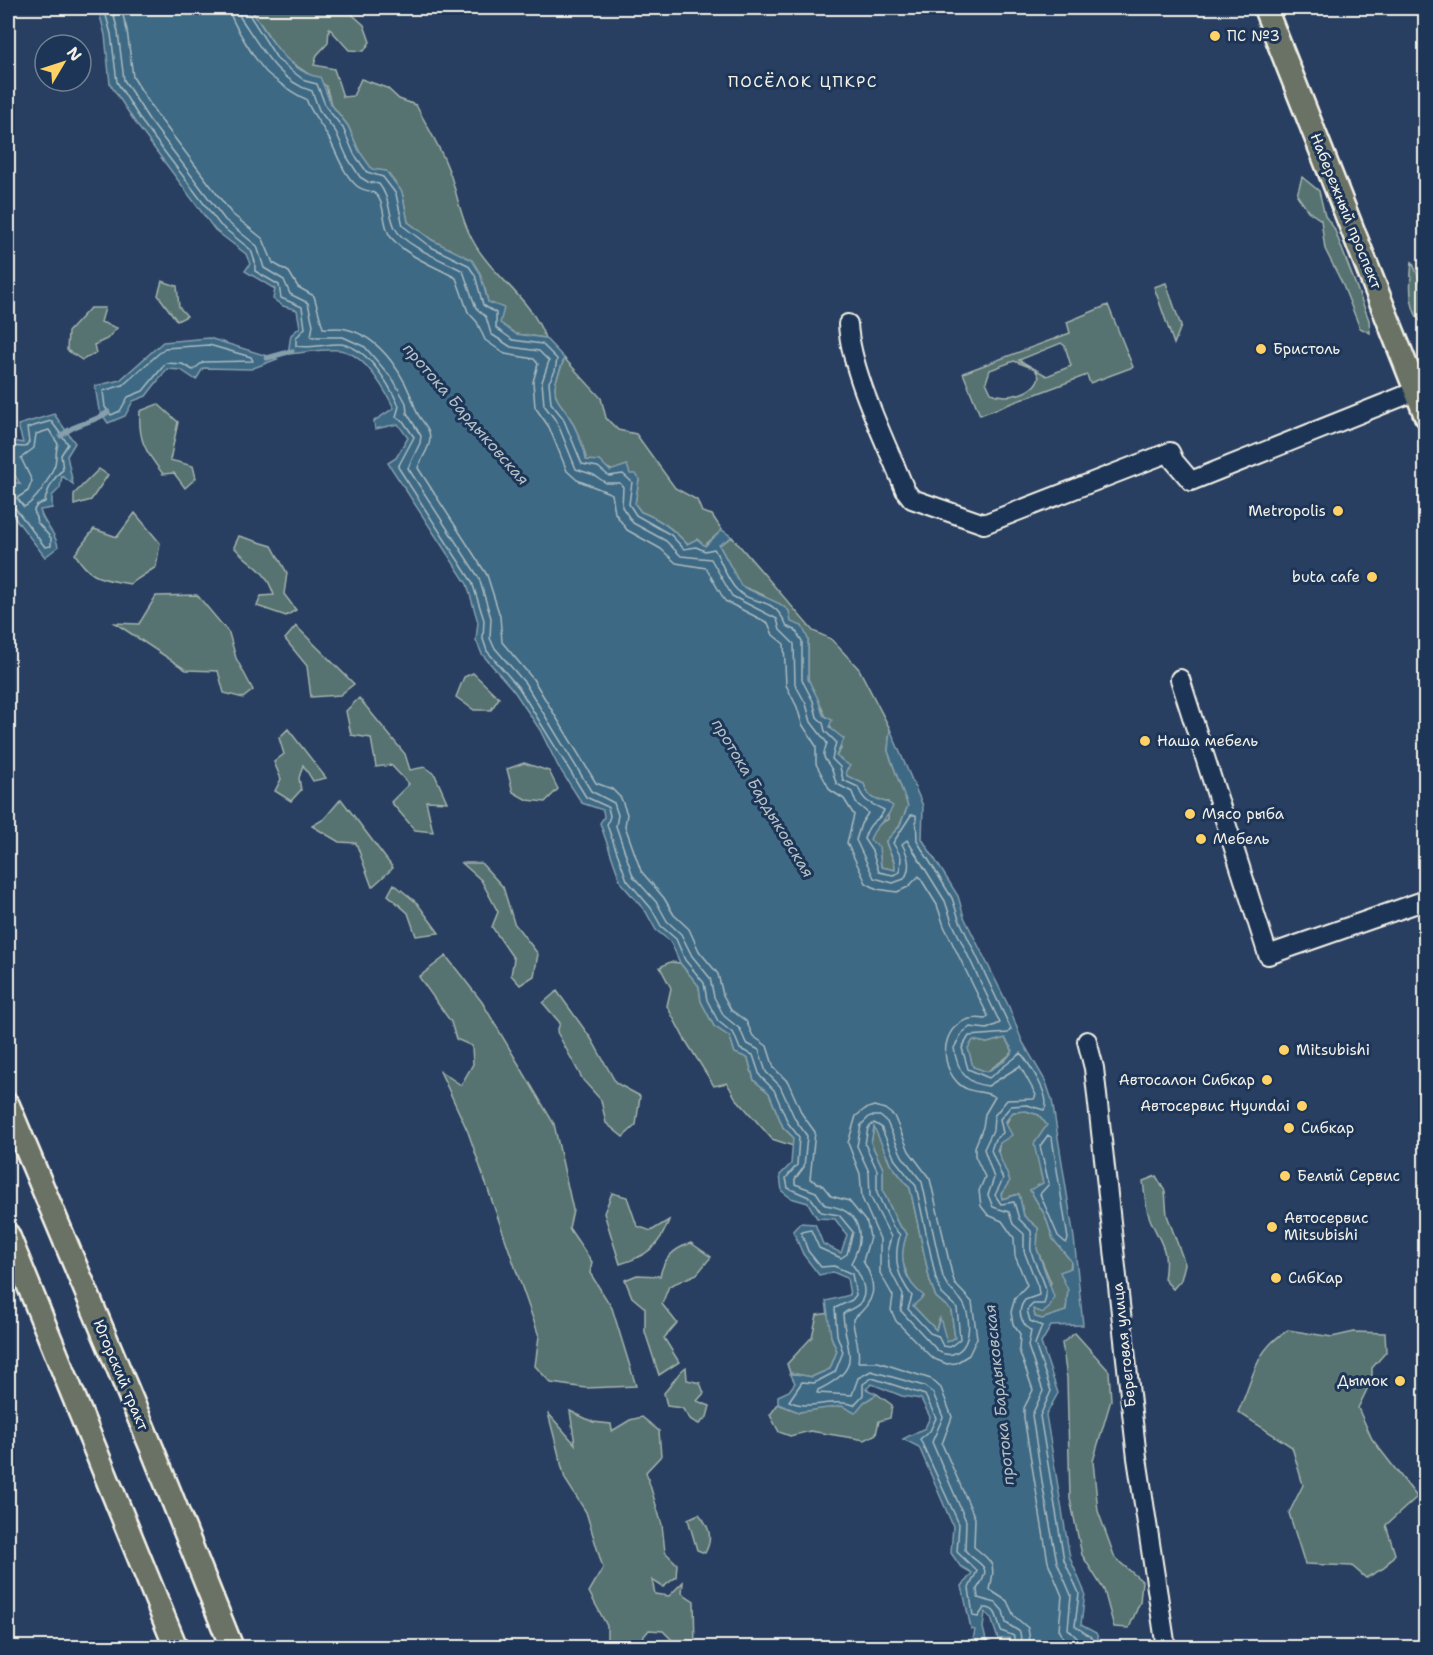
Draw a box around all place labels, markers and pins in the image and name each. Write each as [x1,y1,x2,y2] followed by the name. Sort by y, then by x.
[1227,26,1280,46] place label: ПС №3
[1208,29,1222,43] marker: ПС №3
[1273,339,1340,359] place label: Бристоль
[1254,342,1268,356] marker: Бристоль
[1248,501,1326,521] place label: Metropolis
[1331,504,1345,518] marker: Metropolis
[1292,567,1360,587] place label: buta cafe
[1365,570,1379,584] marker: buta cafe
[1157,731,1259,751] place label: Наша мебель
[1138,734,1152,748] marker: Наша мебель
[1202,804,1285,824] place label: Мясо рыба
[1183,807,1197,821] marker: Мясо рыба
[1213,829,1270,849] place label: Мебель
[1194,832,1208,846] marker: Мебель
[1296,1040,1370,1060] place label: Mitsubishi
[1277,1043,1291,1057] marker: Mitsubishi
[1119,1070,1255,1090] place label: Автосалон Сибкар
[1260,1073,1274,1087] marker: Автосалон Сибкар
[1140,1096,1290,1116] place label: Автосервис Hyundai
[1295,1099,1309,1113] marker: Автосервис Hyundai
[1301,1118,1354,1138] place label: Сибкар
[1282,1121,1296,1135] marker: Сибкар
[1297,1166,1400,1186] place label: Белый Сервис
[1278,1169,1292,1183] marker: Белый Сервис
[1284,1208,1368,1245] place label: Автосервис Mitsubishi
[1265,1220,1279,1234] marker: Автосервис Mitsubishi
[1288,1268,1343,1288] place label: СибКар
[1269,1271,1283,1285] marker: СибКар
[1337,1371,1388,1391] place label: Дымок
[1393,1374,1407,1388] marker: Дымок

